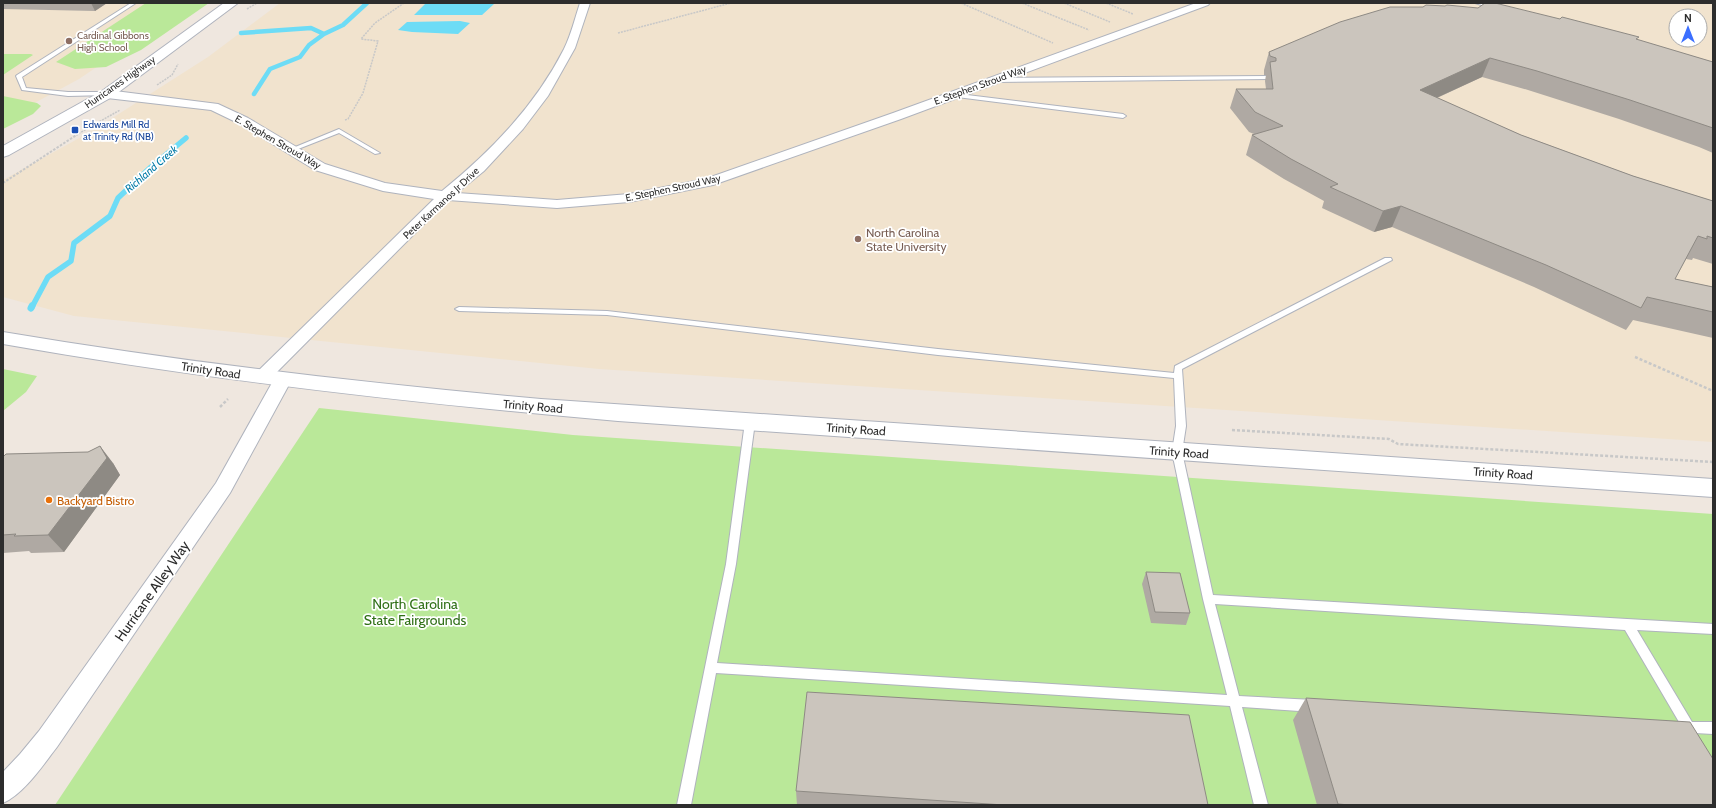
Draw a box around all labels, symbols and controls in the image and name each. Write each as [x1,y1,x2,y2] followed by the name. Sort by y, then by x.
[1668,8,1708,48] north arrow
[1684,11,1692,25] text: N
[77,29,149,54] place label: Cardinal Gibbons High School
[64,36,74,46] marker: Cardinal Gibbons High School
[82,53,158,111] street label: Hurricanes Highway
[932,62,1028,108] street label: E. Stephen Stroud Way
[233,112,323,172] street label: E. Stephen Stroud Way
[83,118,154,143] place label: Edwards Mill Rd at Trinity Rd (NB)
[70,125,80,135] marker: Edwards Mill Rd at Trinity Rd (NB)
[122,142,180,196] water label: Richland Creek
[400,164,482,242] street label: Peter Karmanos Jr Drive
[624,172,722,204] street label: E. Stephen Stroud Way
[866,225,946,254] place label: North Carolina State University
[853,234,863,244] marker: North Carolina State University
[180,358,242,382] street label: Trinity Road
[503,396,563,416] street label: Trinity Road
[826,419,886,439] street label: Trinity Road
[1149,442,1209,462] street label: Trinity Road
[1473,463,1533,483] street label: Trinity Road
[57,493,135,508] place label: Backyard Bistro
[44,495,54,505] marker: Backyard Bistro
[111,537,193,645] street label: Hurricane Alley Way
[364,595,466,629] park label: North Carolina State Fairgrounds

